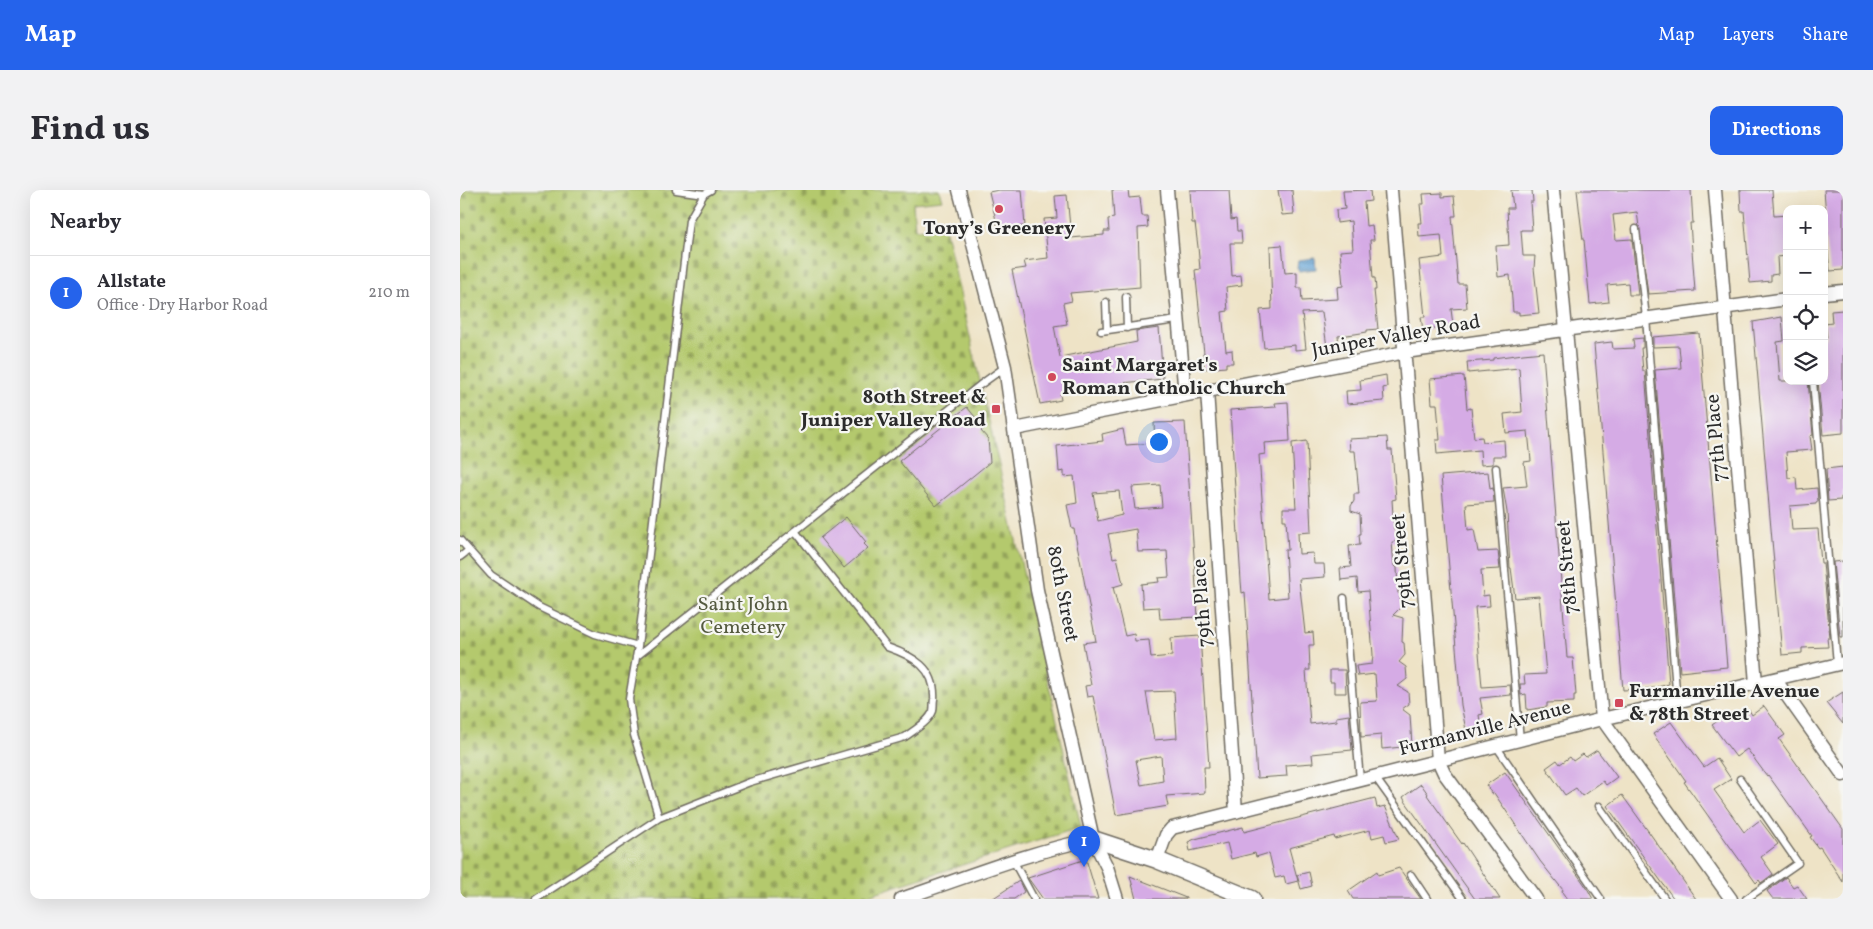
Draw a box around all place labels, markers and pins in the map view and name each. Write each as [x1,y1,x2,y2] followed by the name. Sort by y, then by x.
[993,203,1005,215] marker: Tony’s Greenery
[923,215,1075,243] place label: Tony’s Greenery
[1062,352,1286,403] place label: Saint Margaret's Roman Catholic Church
[1046,371,1058,383] marker: Saint Margaret's Roman Catholic Church
[800,384,986,435] place label: 80th Street & Juniper Valley Road
[990,403,1002,415] marker: 80th Street & Juniper Valley Road
[1629,678,1820,729] place label: Furmanville Avenue & 78th Street
[1613,697,1625,709] marker: Furmanville Avenue & 78th Street
[1068,826,1100,867] pin: 1

